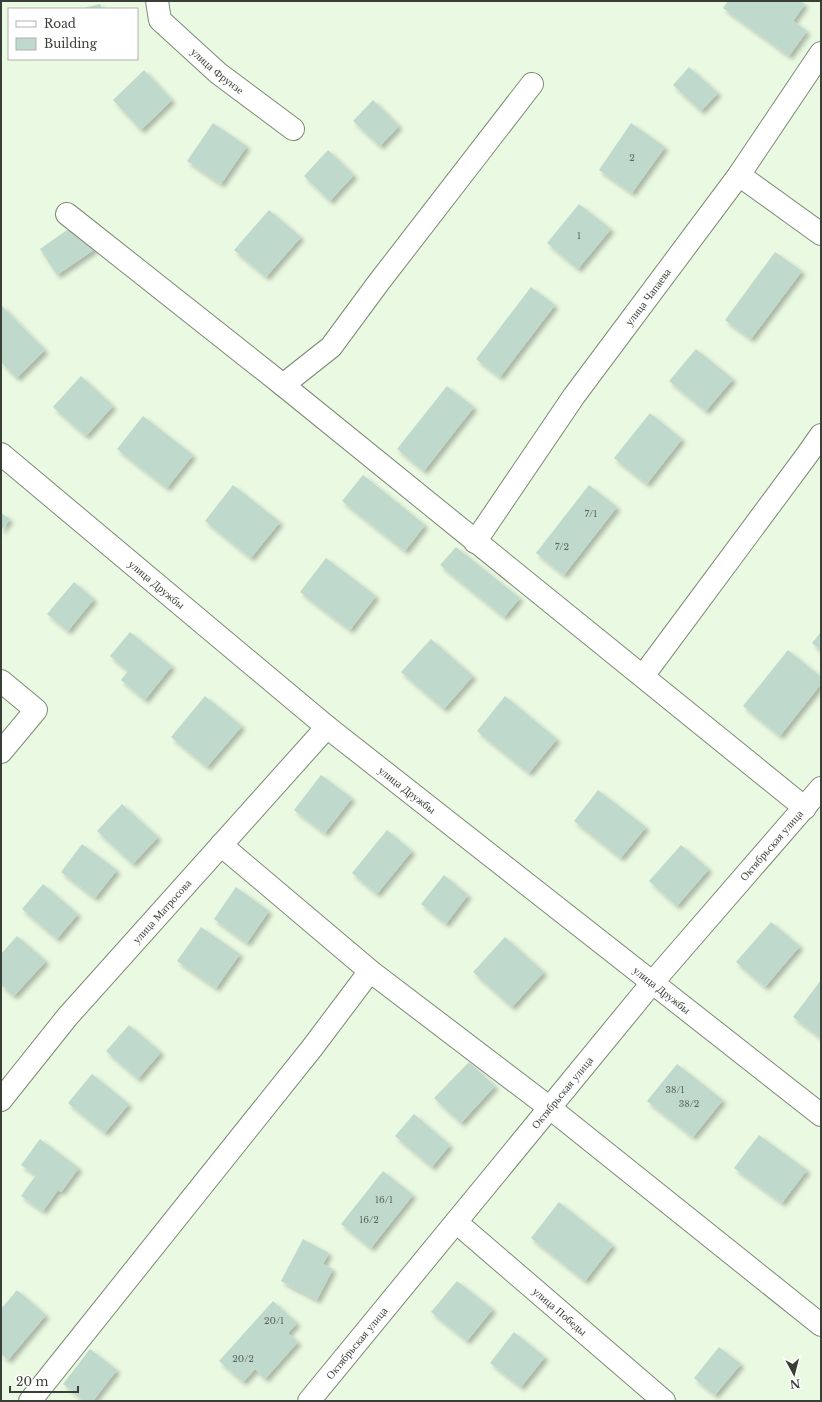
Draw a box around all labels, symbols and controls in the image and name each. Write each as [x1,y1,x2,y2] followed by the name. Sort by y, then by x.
[8,8,138,60] legend
[44,16,76,31] text: Road
[44,36,98,51] text: Building
[188,45,247,97] street label: улица Фрунзе
[629,152,635,163] house number: 2
[577,230,581,241] house number: 1
[622,265,674,328] street label: улица Чапаева
[585,508,597,519] house number: 7/1
[555,541,569,552] house number: 7/2
[126,557,188,612] street label: улица Дружбы
[376,763,439,817] street label: улица Дружбы
[737,807,806,884] street label: Октябрьская улица
[129,876,194,946] street label: улица Матросова
[630,963,694,1017] street label: улица Дружбы
[528,1053,596,1132] street label: Октябрьская улица
[665,1084,685,1095] house number: 38/1
[679,1098,699,1109] house number: 38/2
[375,1194,393,1205] house number: 16/1
[359,1214,379,1225] house number: 16/2
[530,1284,590,1339] street label: улица Победы
[323,1304,390,1382] street label: Октябрьская улица
[264,1315,284,1326] house number: 20/1
[232,1353,254,1364] house number: 20/2
[774,1354,814,1394] north arrow
[10,1368,78,1394] scale bar
[16,1374,48,1389] text: 20 m
[789,1376,801,1392] text: N

